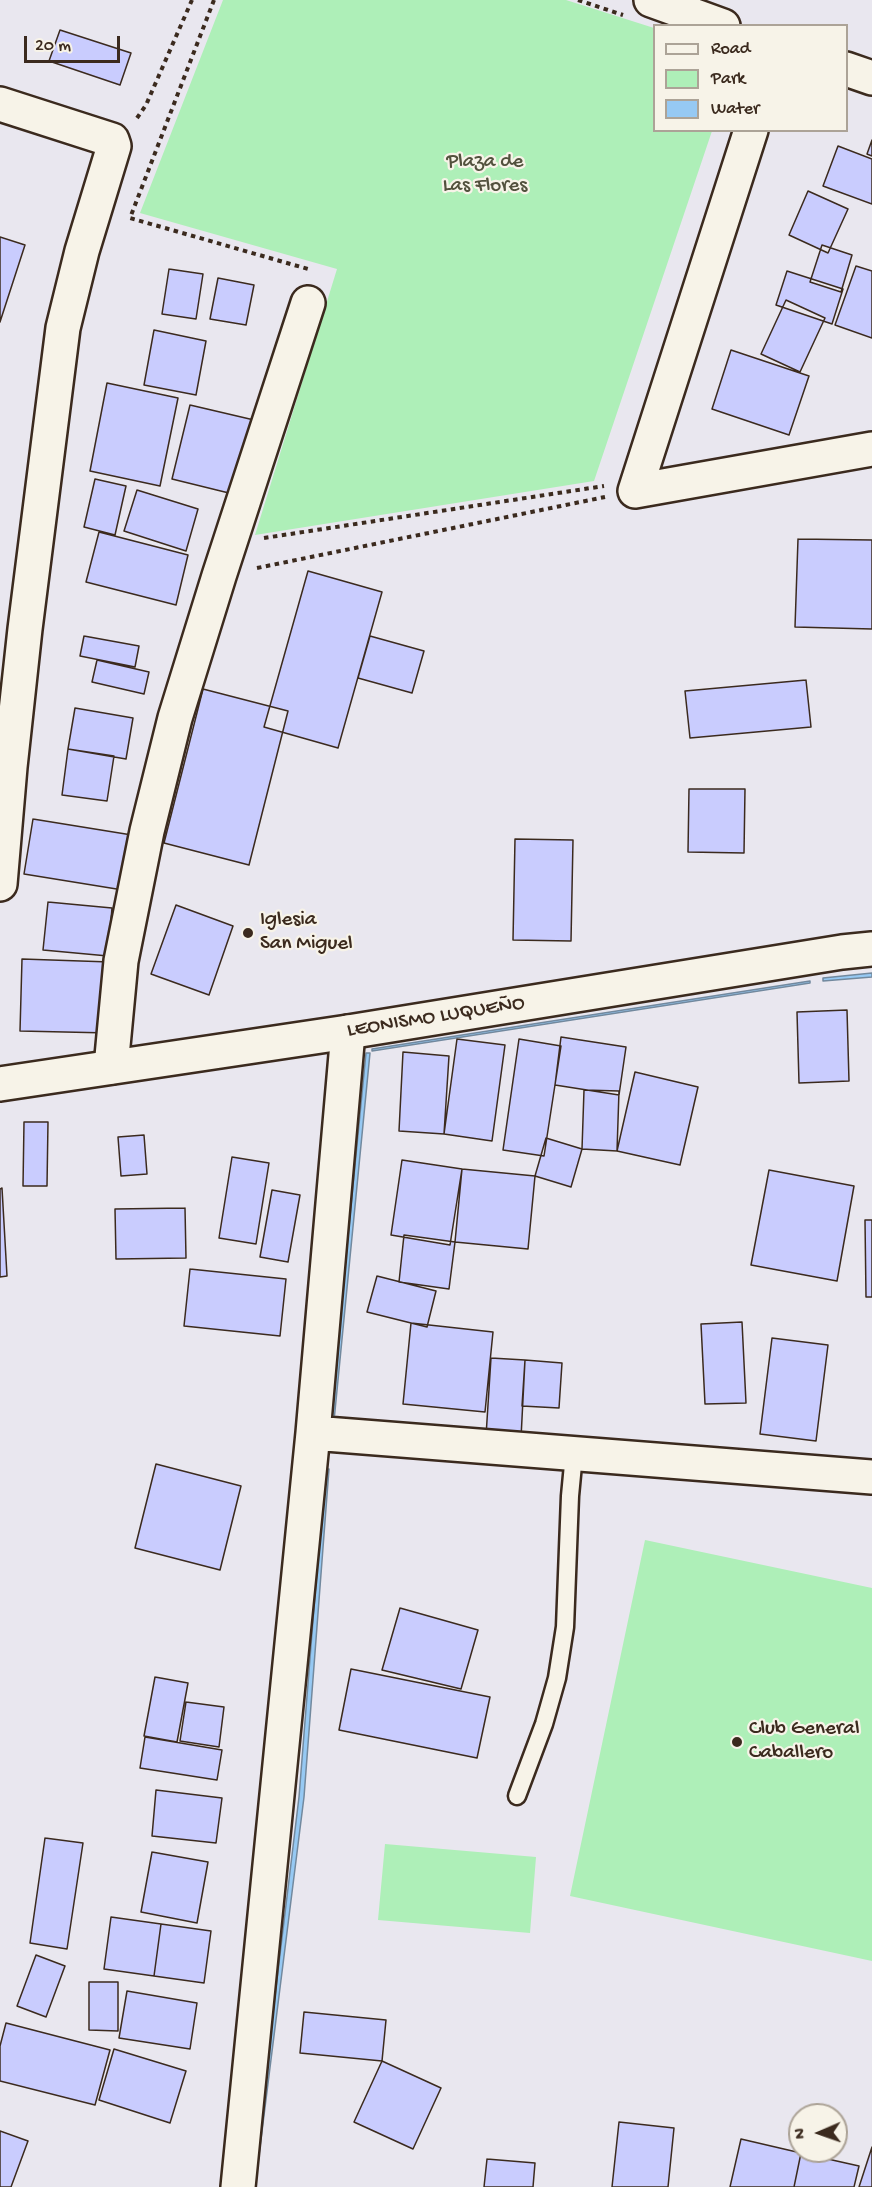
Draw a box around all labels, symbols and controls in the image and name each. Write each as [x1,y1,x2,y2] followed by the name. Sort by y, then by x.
[27,24,123,62] scale bar
[653,24,848,132] legend
[35,36,71,57] text: 20 m
[711,39,750,60] text: Road
[711,69,745,90] text: Park
[711,99,759,120] text: Water
[443,150,527,200] park label: Plaza de Las Flores
[260,908,353,958] place label: Iglesia San Miguel
[241,926,255,940] marker: Iglesia San Miguel
[345,992,527,1044] street label: LEONISMO LUQUEÑO
[749,1717,860,1767] place label: Club General Caballero
[730,1735,744,1749] marker: Club General Caballero
[788,2103,848,2163] north arrow
[792,2128,811,2139] text: N

